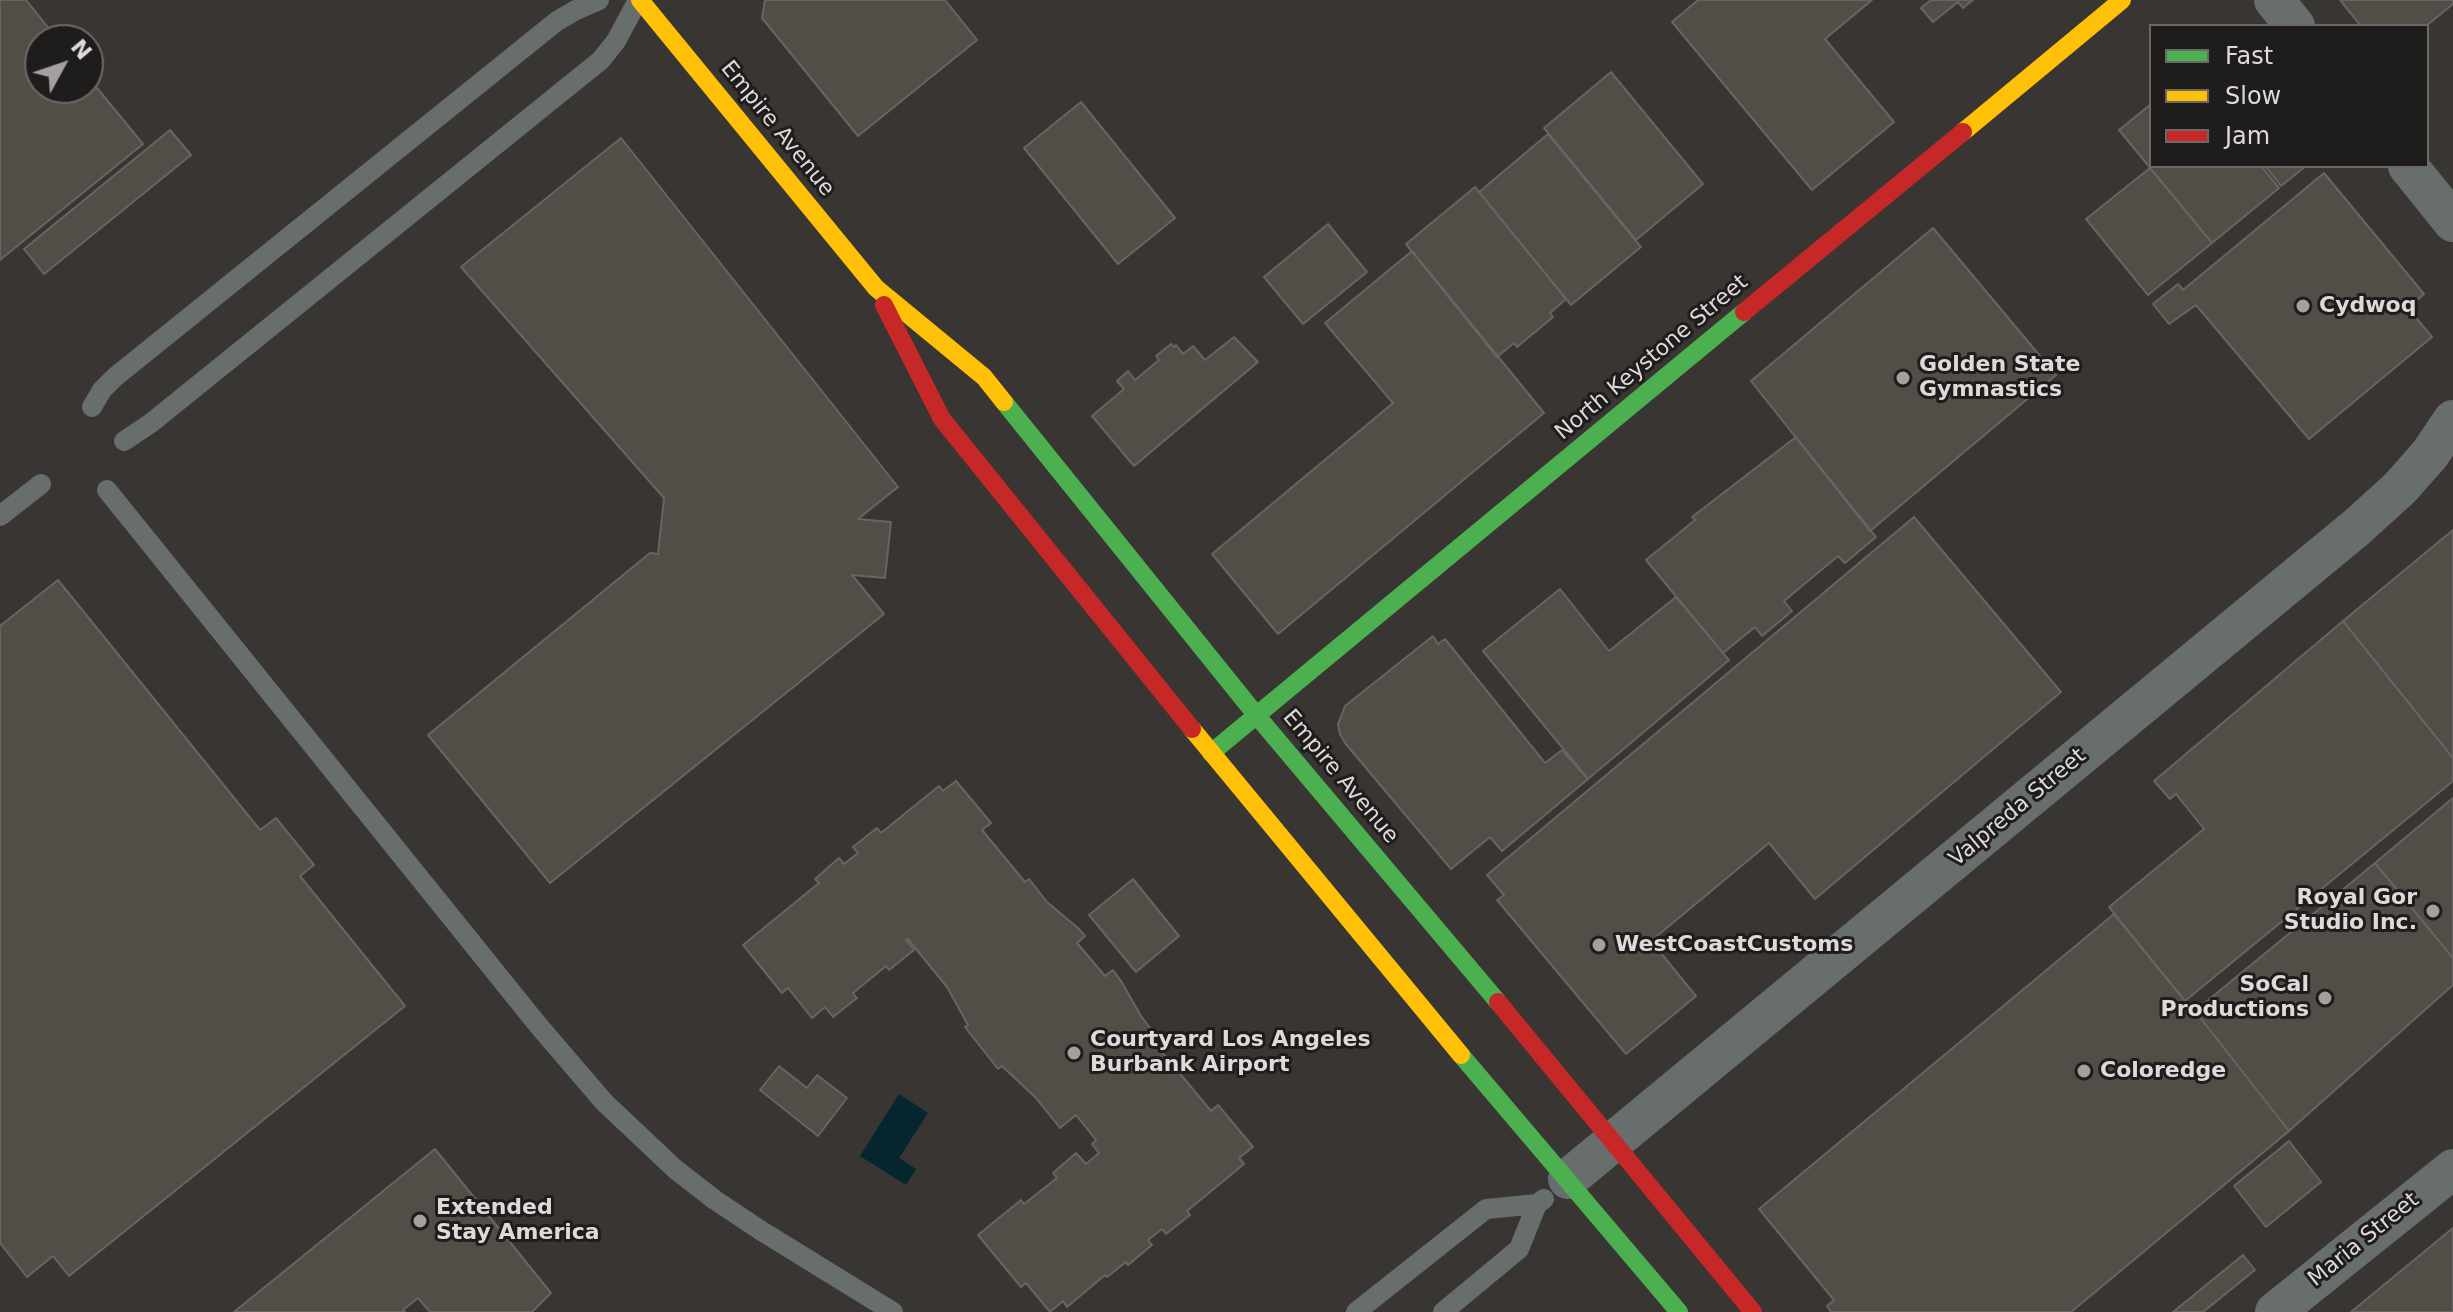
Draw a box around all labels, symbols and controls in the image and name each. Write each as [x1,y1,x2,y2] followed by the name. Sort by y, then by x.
[24,24,104,104] north arrow
[2149,24,2429,168] legend
[66,34,97,65] text: N
[2225,42,2273,70] text: Fast
[714,56,840,202] street label: Empire Avenue
[2225,82,2281,110] text: Slow
[2225,122,2270,150] text: Jam
[1550,270,1754,446] street label: North Keystone Street
[2319,293,2416,319] place label: Cydwoq
[2294,297,2312,315] marker: Cydwoq
[1919,352,2080,404] place label: Golden State Gymnastics
[1894,369,1912,387] marker: Golden State Gymnastics
[1276,705,1404,849] street label: Empire Avenue
[1944,743,2092,873] street label: Valpreda Street
[2284,885,2417,936] place label: Royal Gor Studio Inc.
[2424,902,2442,920] marker: Royal Gor Studio Inc.
[1615,932,1853,958] place label: WestCoastCustoms
[1590,936,1608,954] marker: WestCoastCustoms
[2161,972,2309,1024] place label: SoCal Productions
[2316,989,2334,1007] marker: SoCal Productions
[1090,1027,1371,1078] place label: Courtyard Los Angeles Burbank Airport
[1065,1044,1083,1062] marker: Courtyard Los Angeles Burbank Airport
[2100,1058,2226,1084] place label: Coloredge
[2075,1062,2093,1080] marker: Coloredge
[2303,1187,2425,1293] street label: Maria Street
[436,1195,600,1246] place label: Extended Stay America
[411,1212,429,1230] marker: Extended Stay America

